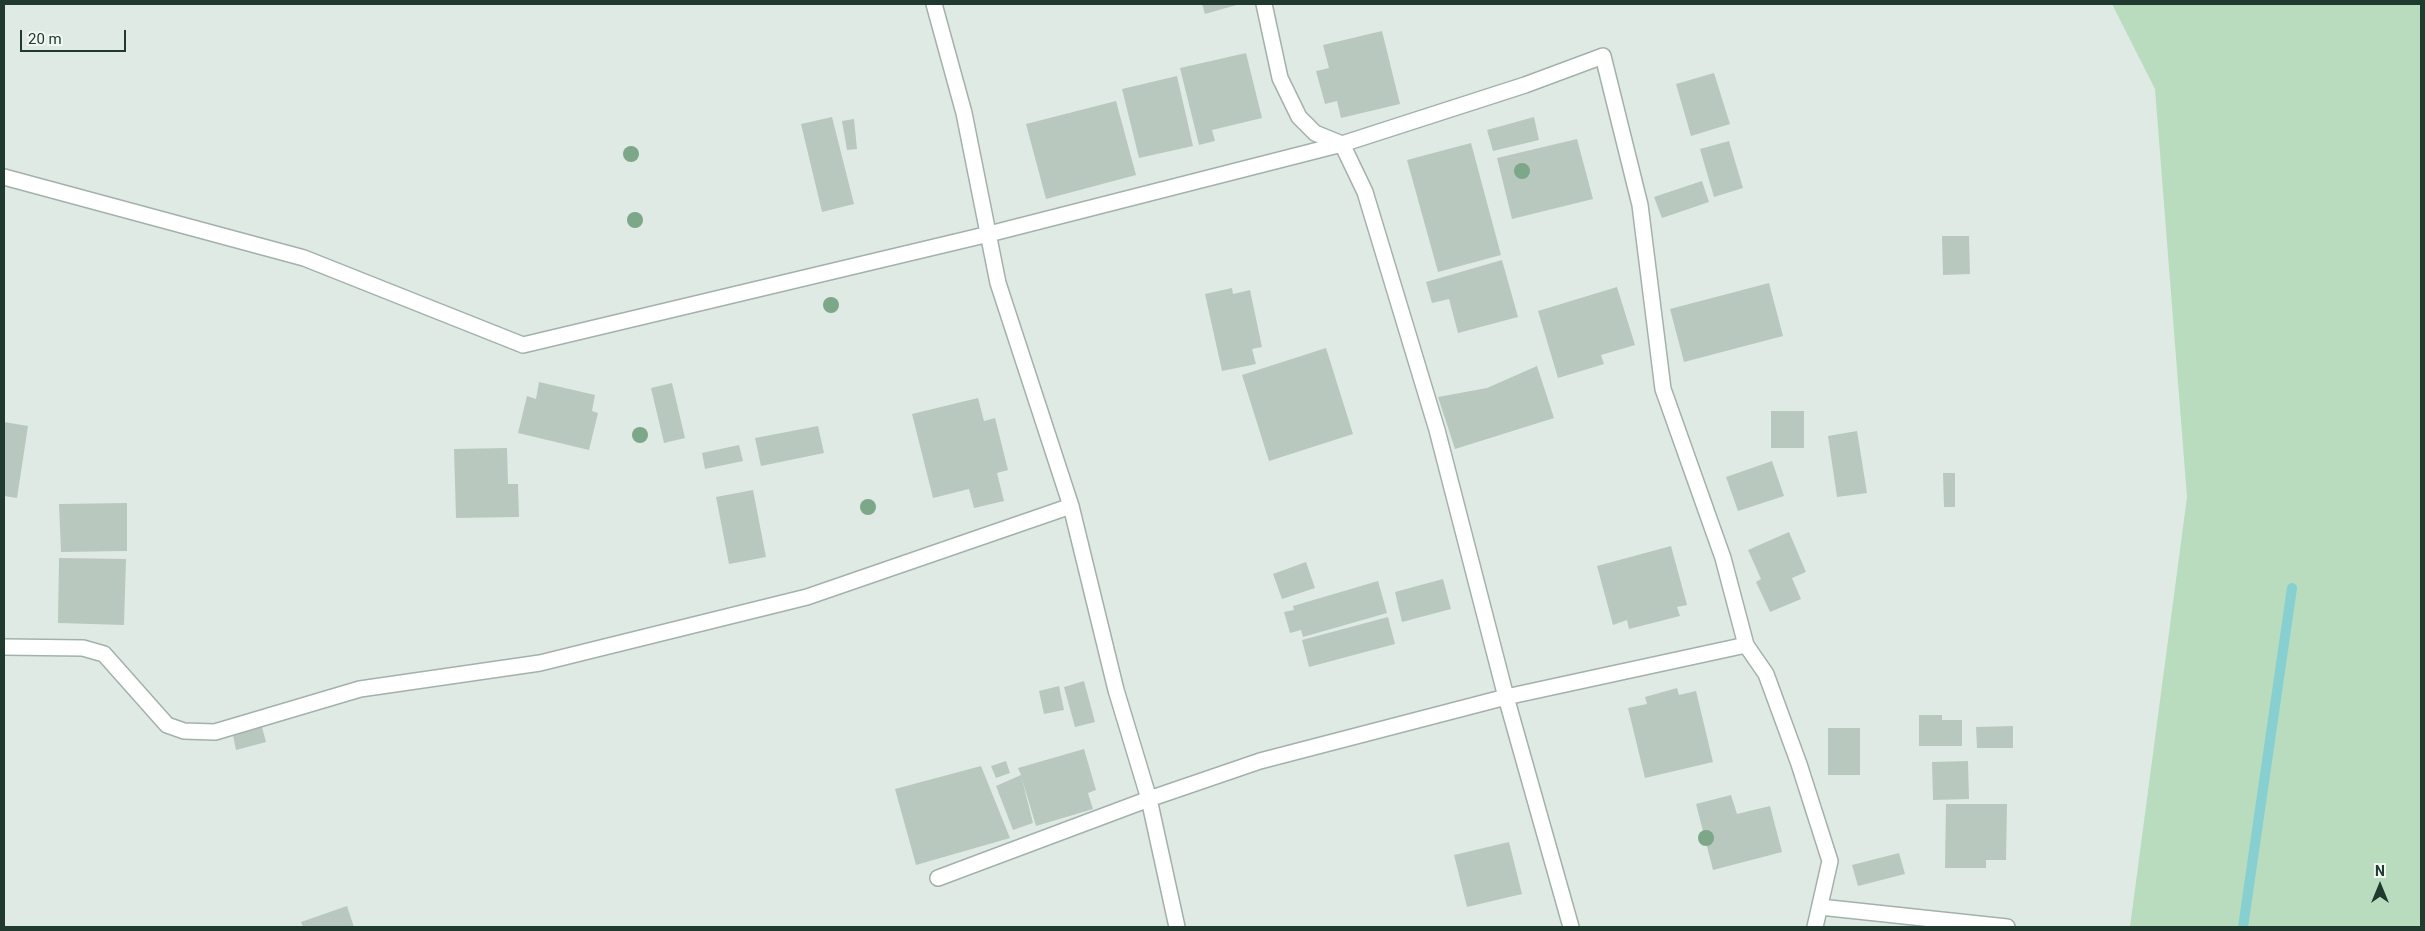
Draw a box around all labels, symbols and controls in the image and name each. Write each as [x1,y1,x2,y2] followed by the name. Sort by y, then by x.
[22,20,129,52] scale bar
[28,30,62,48] text: 20 m
[2355,861,2405,911] north arrow
[2375,863,2385,879] text: N

